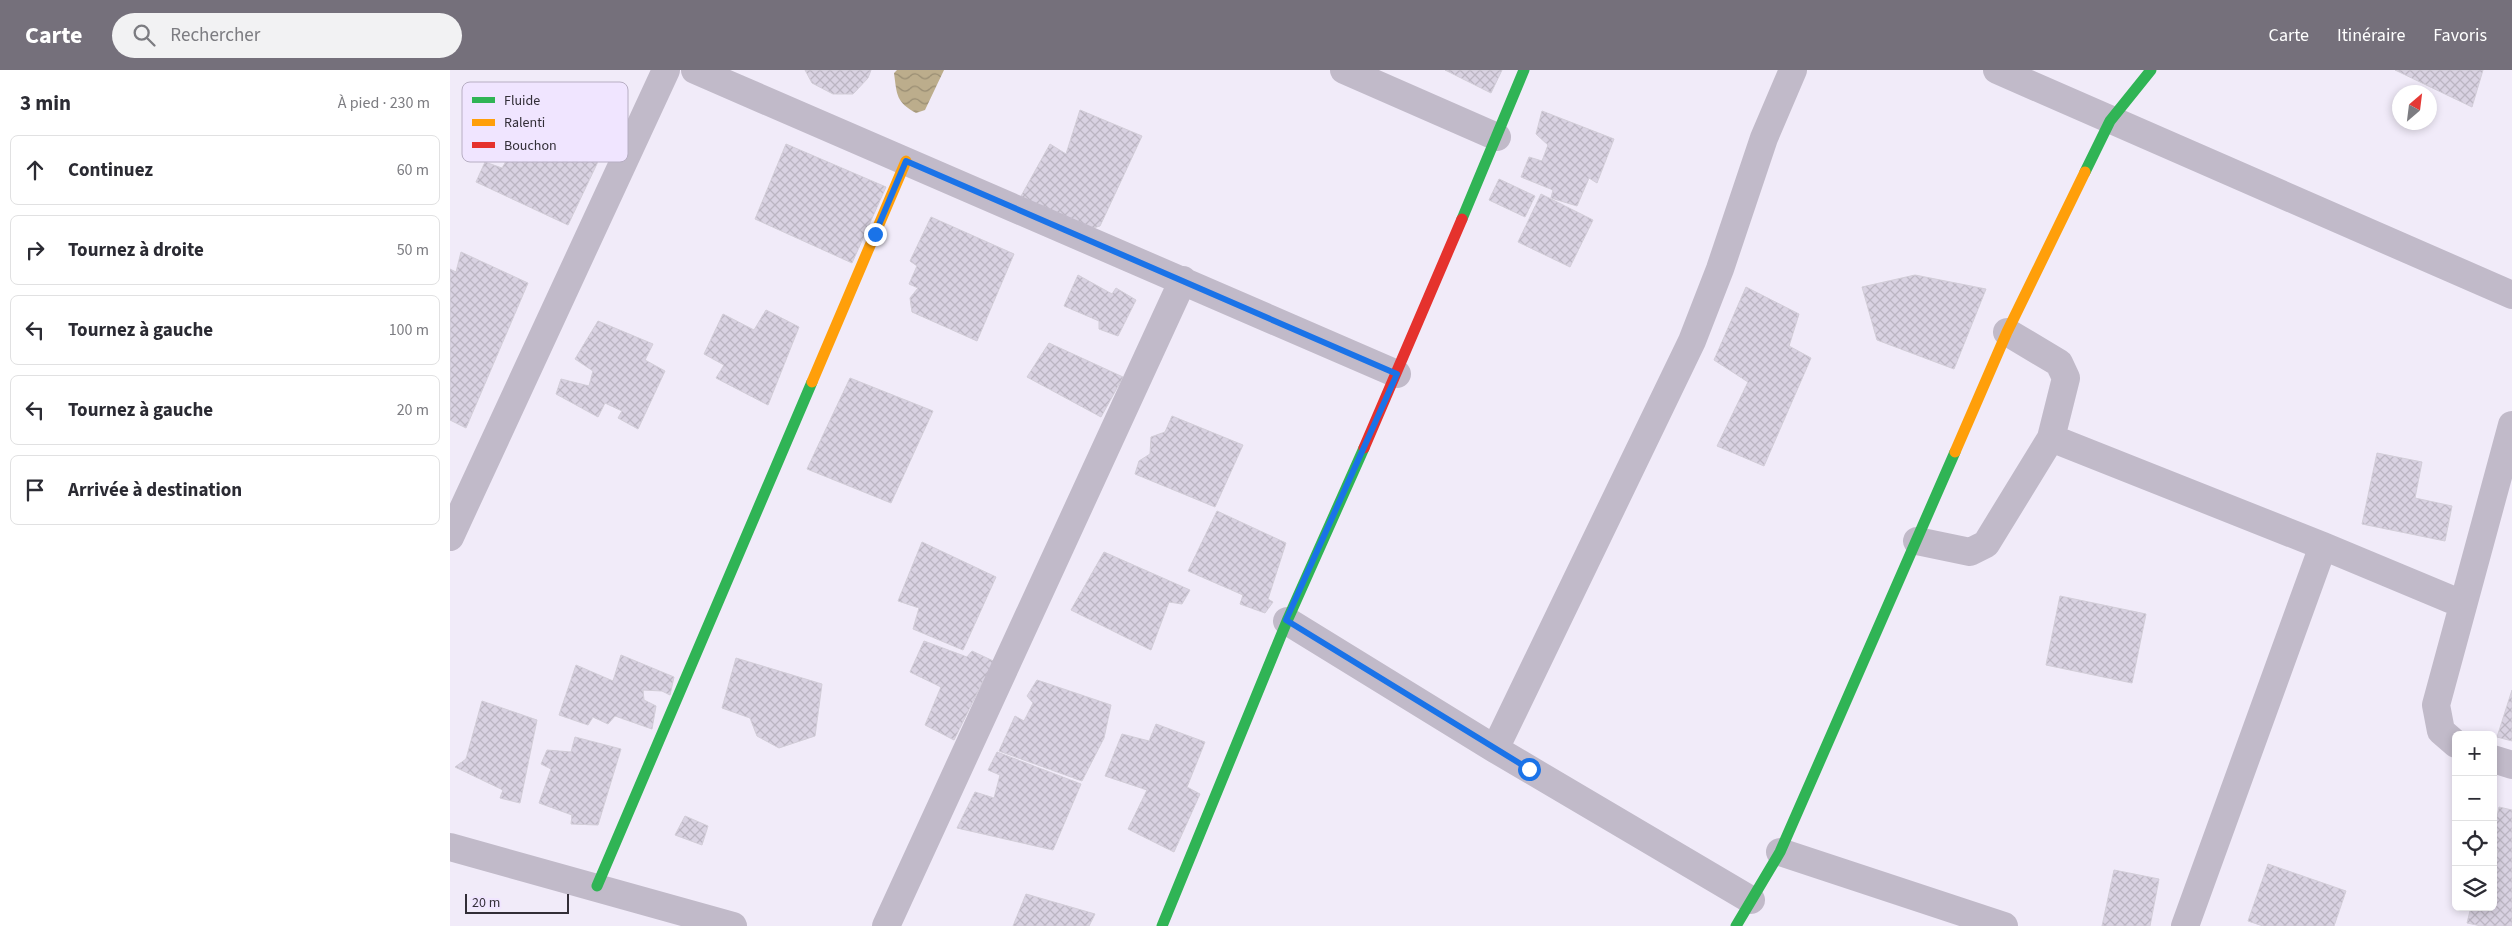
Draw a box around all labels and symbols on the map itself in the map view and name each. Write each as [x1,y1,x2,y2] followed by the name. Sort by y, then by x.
[462,82,628,162] legend
[2392,85,2437,130] north arrow
[504,91,540,111] text: Fluide
[504,113,545,133] text: Ralenti
[504,136,557,156] text: Bouchon
[864,223,887,246] route end
[1518,758,1541,781] route start
[465,891,569,914] scale bar

